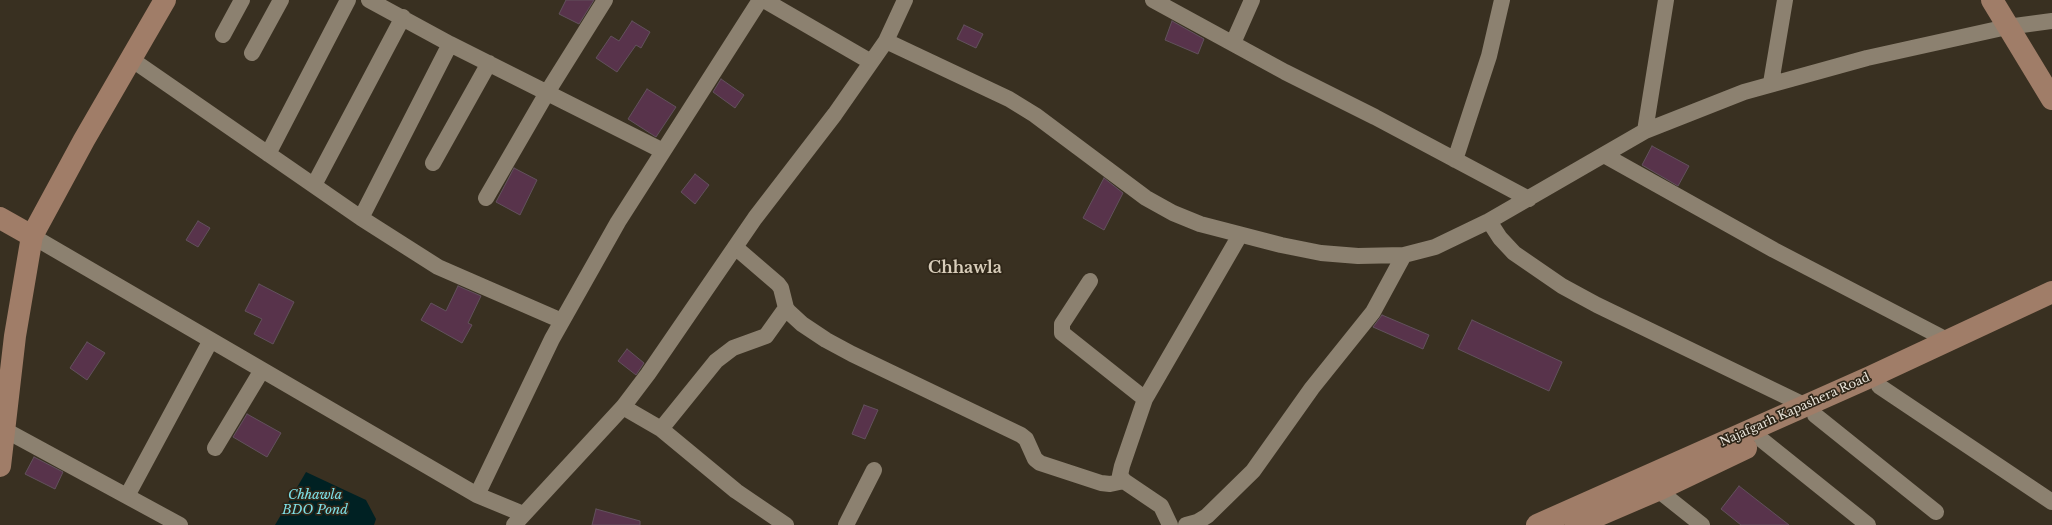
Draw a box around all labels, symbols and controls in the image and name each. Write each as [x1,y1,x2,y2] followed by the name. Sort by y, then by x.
[928,258,1002,278] district label: Chhawla
[1718,370,1872,450] street label: Najafgarh Kapashera Road
[282,487,348,518] water label: Chhawla BDO Pond

